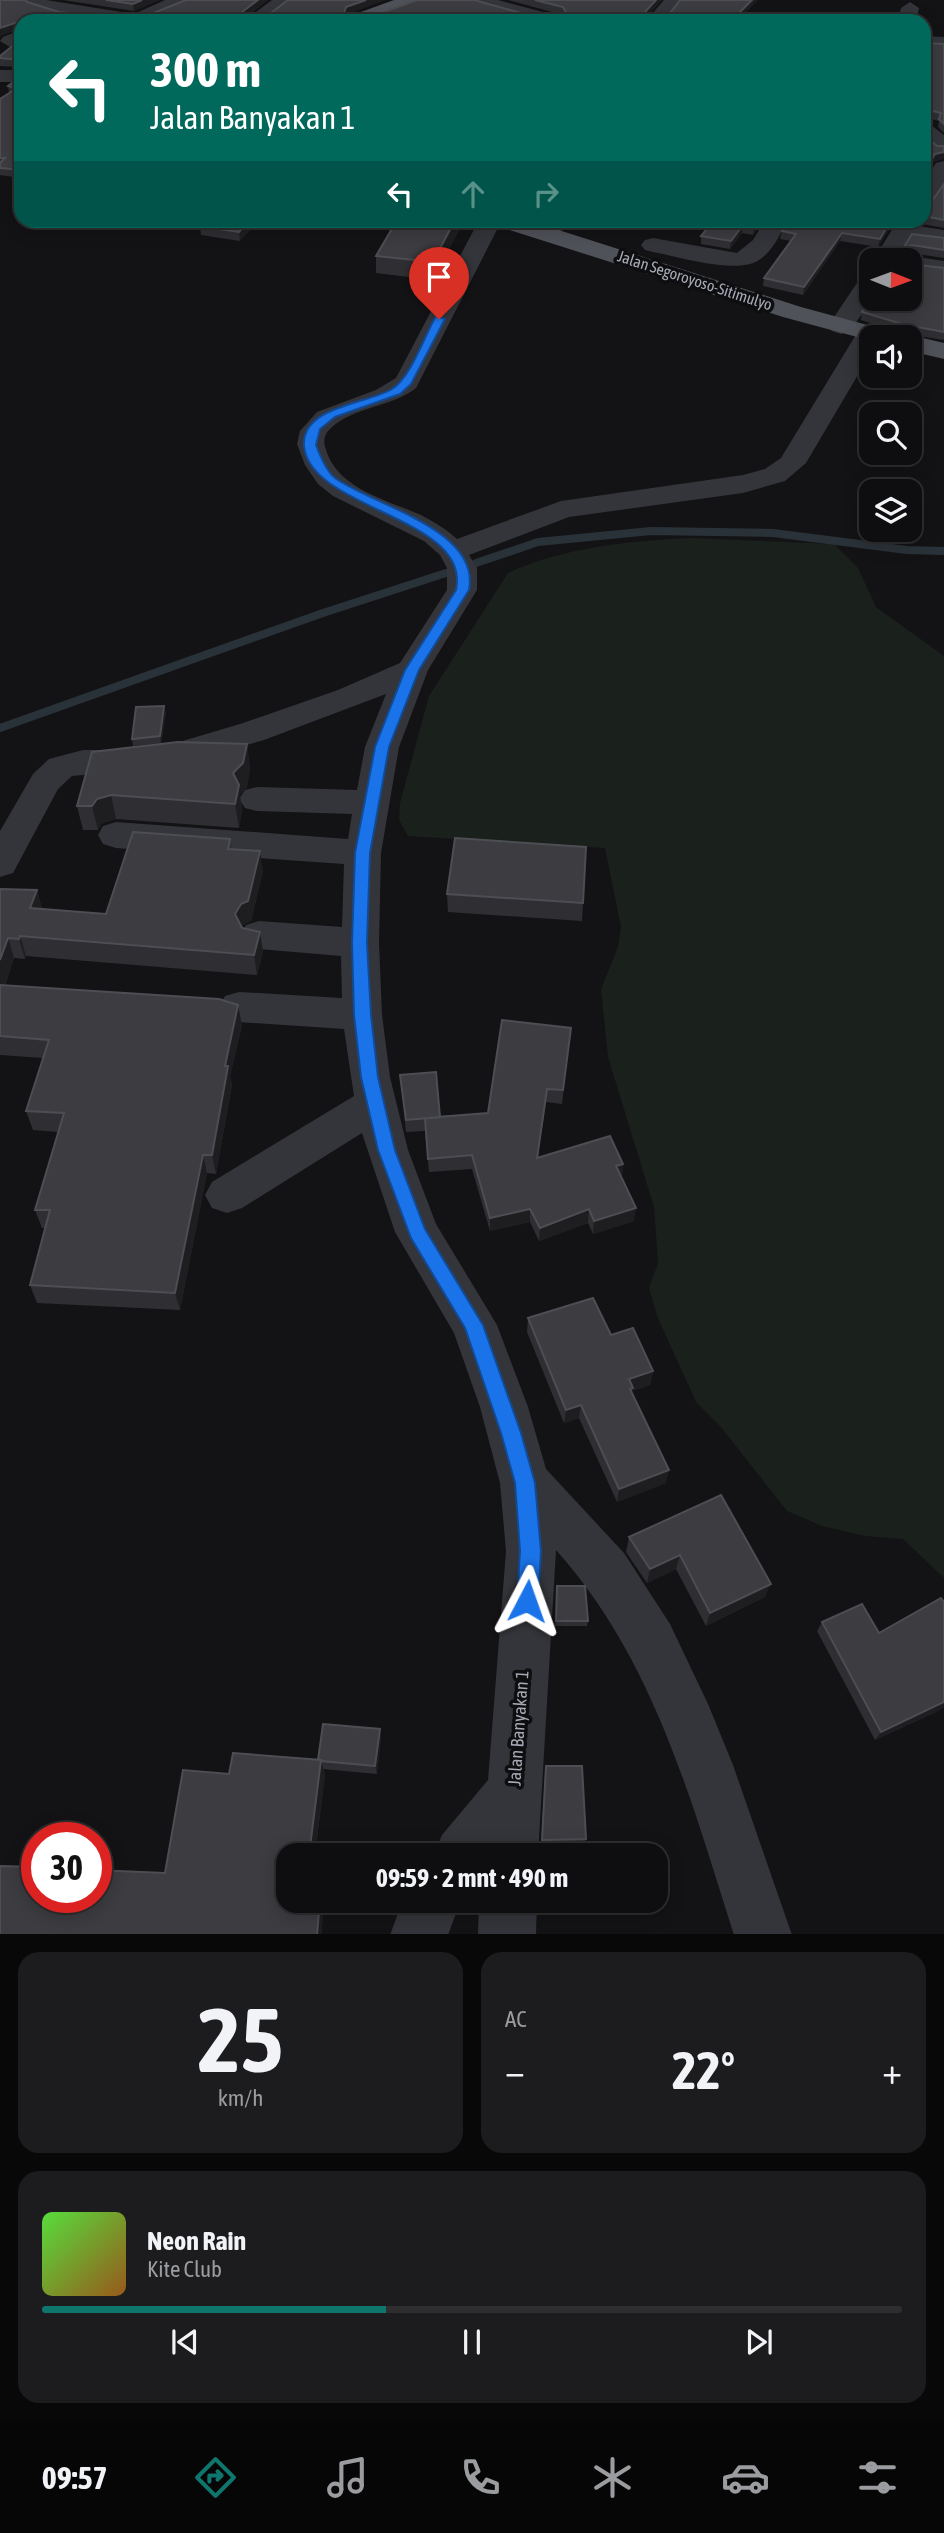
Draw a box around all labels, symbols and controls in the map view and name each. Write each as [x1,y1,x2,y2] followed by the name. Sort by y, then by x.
[150,41,261,97] text: 300 m
[35,42,126,133] icon: left
[150,99,356,136] text: Jalan Banyakan 1
[381,175,419,213] icon: left
[454,175,492,213] icon: ahead
[527,175,565,213] icon: right
[615,246,775,314] street label: Jalan Segoroyoso-Sitimulyo
[409,247,469,319] pin
[859,248,922,312] north arrow
[859,248,922,542] map controls
[420,258,458,296] icon: arrive
[859,325,922,388] button: sound
[859,402,922,465] button: search
[859,479,922,542] button: layers
[490,1564,564,1638] position arrow
[503,1670,533,1786] street label: Jalan Banyakan 1
[21,1822,112,1913] speed limit sign: 30
[376,1863,568,1893] text: 09:59 · 2 mnt · 490 m
[198,1987,283,2091] text: 25
[505,2006,527,2032] text: AC
[672,2040,735,2100] text: 22°
[505,2049,525,2092] text: −
[882,2049,902,2092] text: +
[218,2085,263,2111] text: km/h
[147,2226,246,2256] text: Neon Rain
[147,2256,222,2282] text: Kite Club
[166,2323,204,2361] icon: previous
[453,2323,491,2361] icon: pause
[740,2323,778,2361] icon: next
[191,2453,240,2502] icon: directions
[323,2453,372,2502] icon: music
[456,2453,505,2502] icon: phone
[588,2453,637,2502] icon: climate
[721,2453,770,2502] icon: car
[853,2453,902,2502] icon: filters
[42,2459,108,2496] text: 09:57

